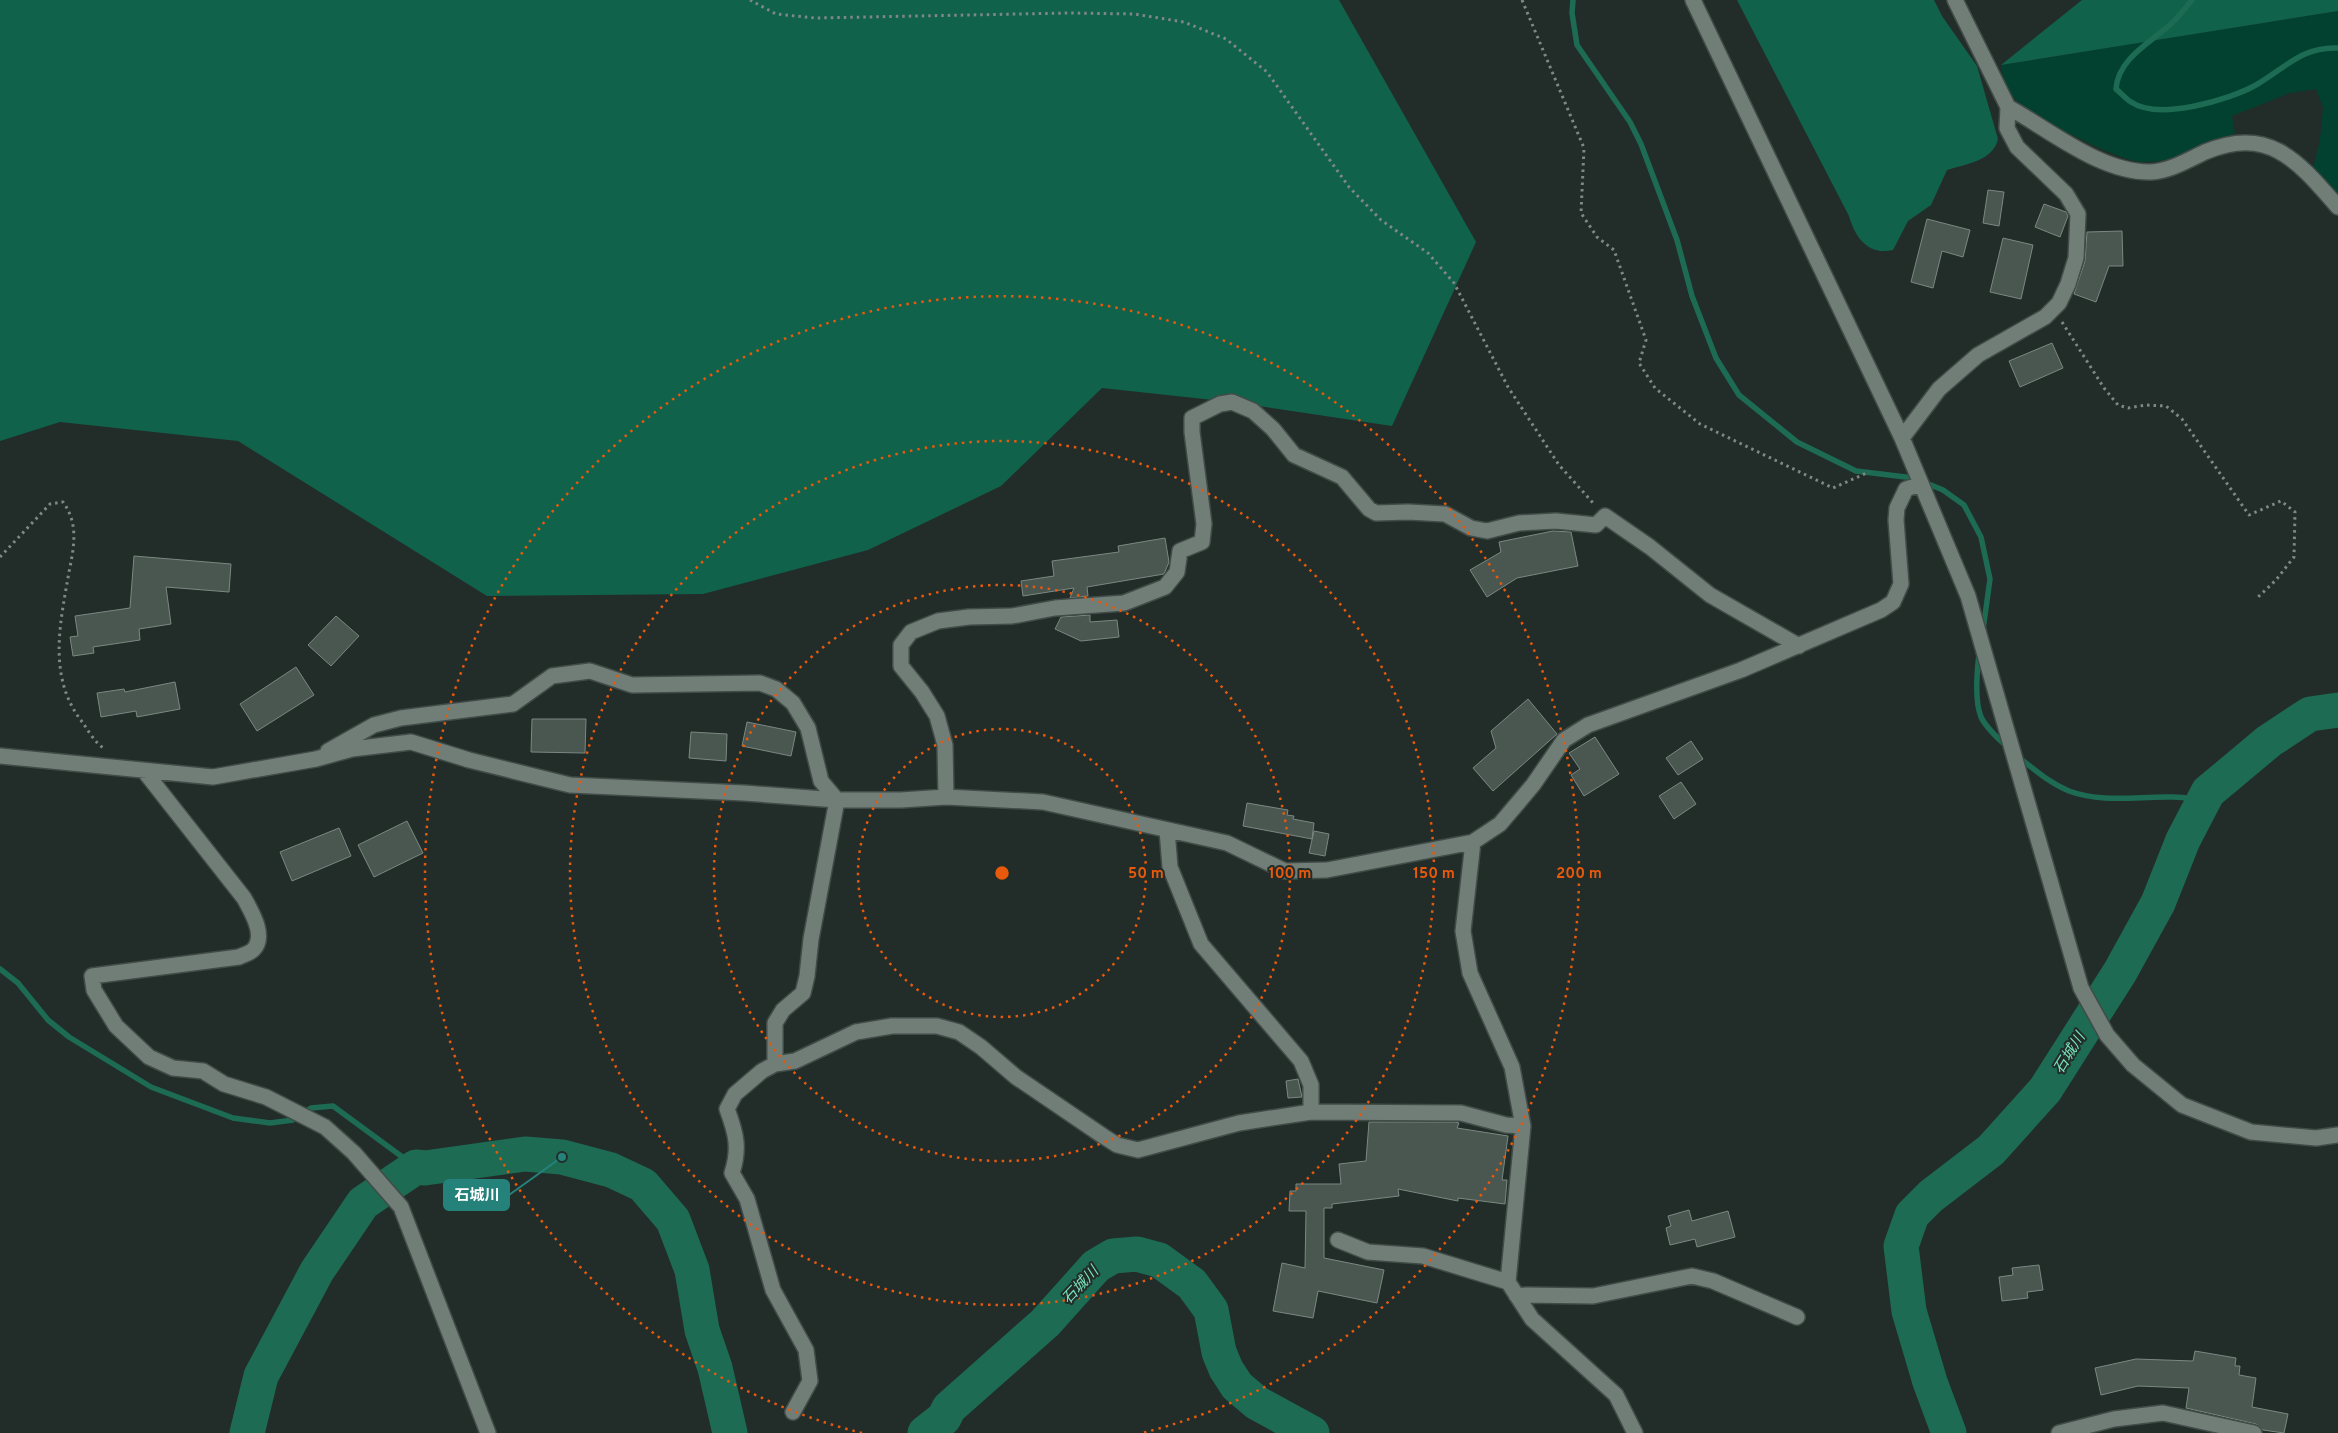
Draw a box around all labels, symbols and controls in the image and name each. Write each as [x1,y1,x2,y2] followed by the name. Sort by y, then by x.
[993,864,1011,882] centre of rings
[1128,865,1164,884] text: 50 m
[1269,865,1311,884] text: 100 m
[1413,865,1455,884] text: 150 m
[1556,865,1602,884] text: 200 m
[2050,1028,2091,1078] water label: 石城川
[444,1180,509,1210] callout: 石城川
[454,1186,500,1206] text: 石城川
[1059,1262,1105,1309] water label: 石城川

